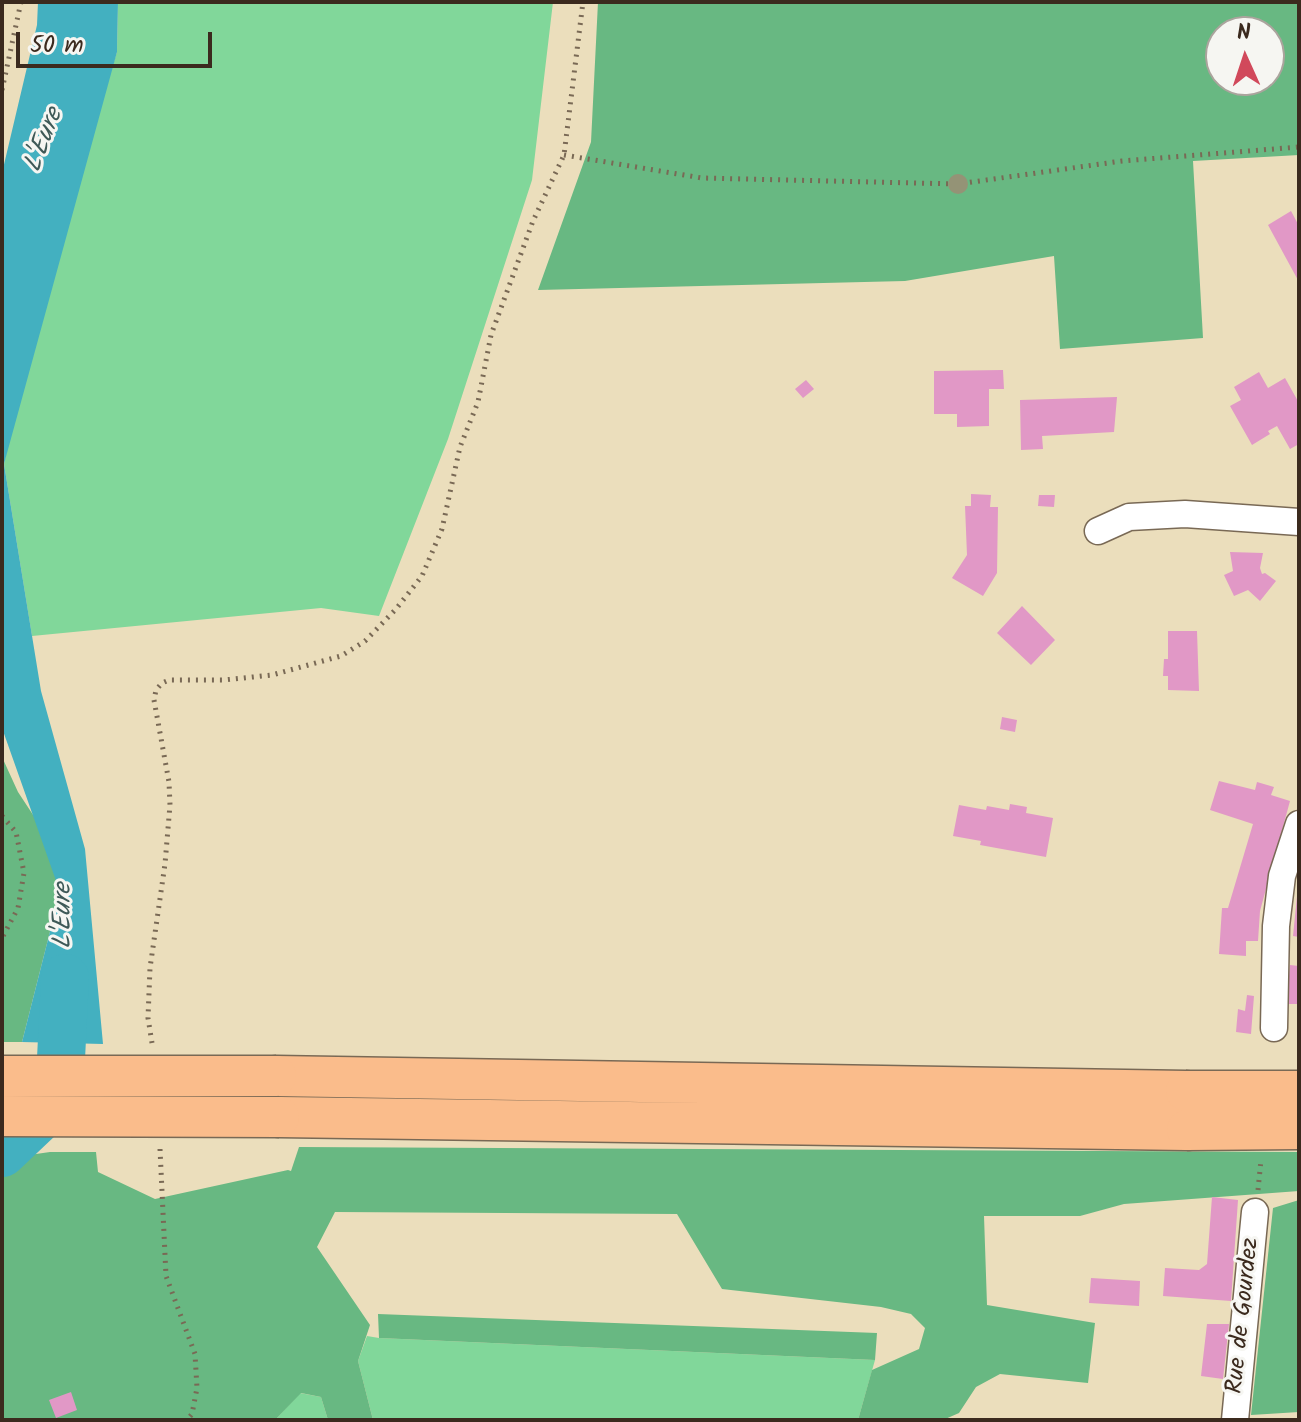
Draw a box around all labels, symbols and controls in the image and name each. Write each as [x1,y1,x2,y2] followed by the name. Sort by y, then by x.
[20,16,216,66] scale bar
[1205,16,1285,96] north arrow
[1236,16,1252,51] text: N
[30,26,84,65] text: 50 m
[20,105,72,177] water label: L'Eure
[50,883,82,949] water label: L'Eure
[1222,1237,1268,1395] street label: Rue de Gourdez

